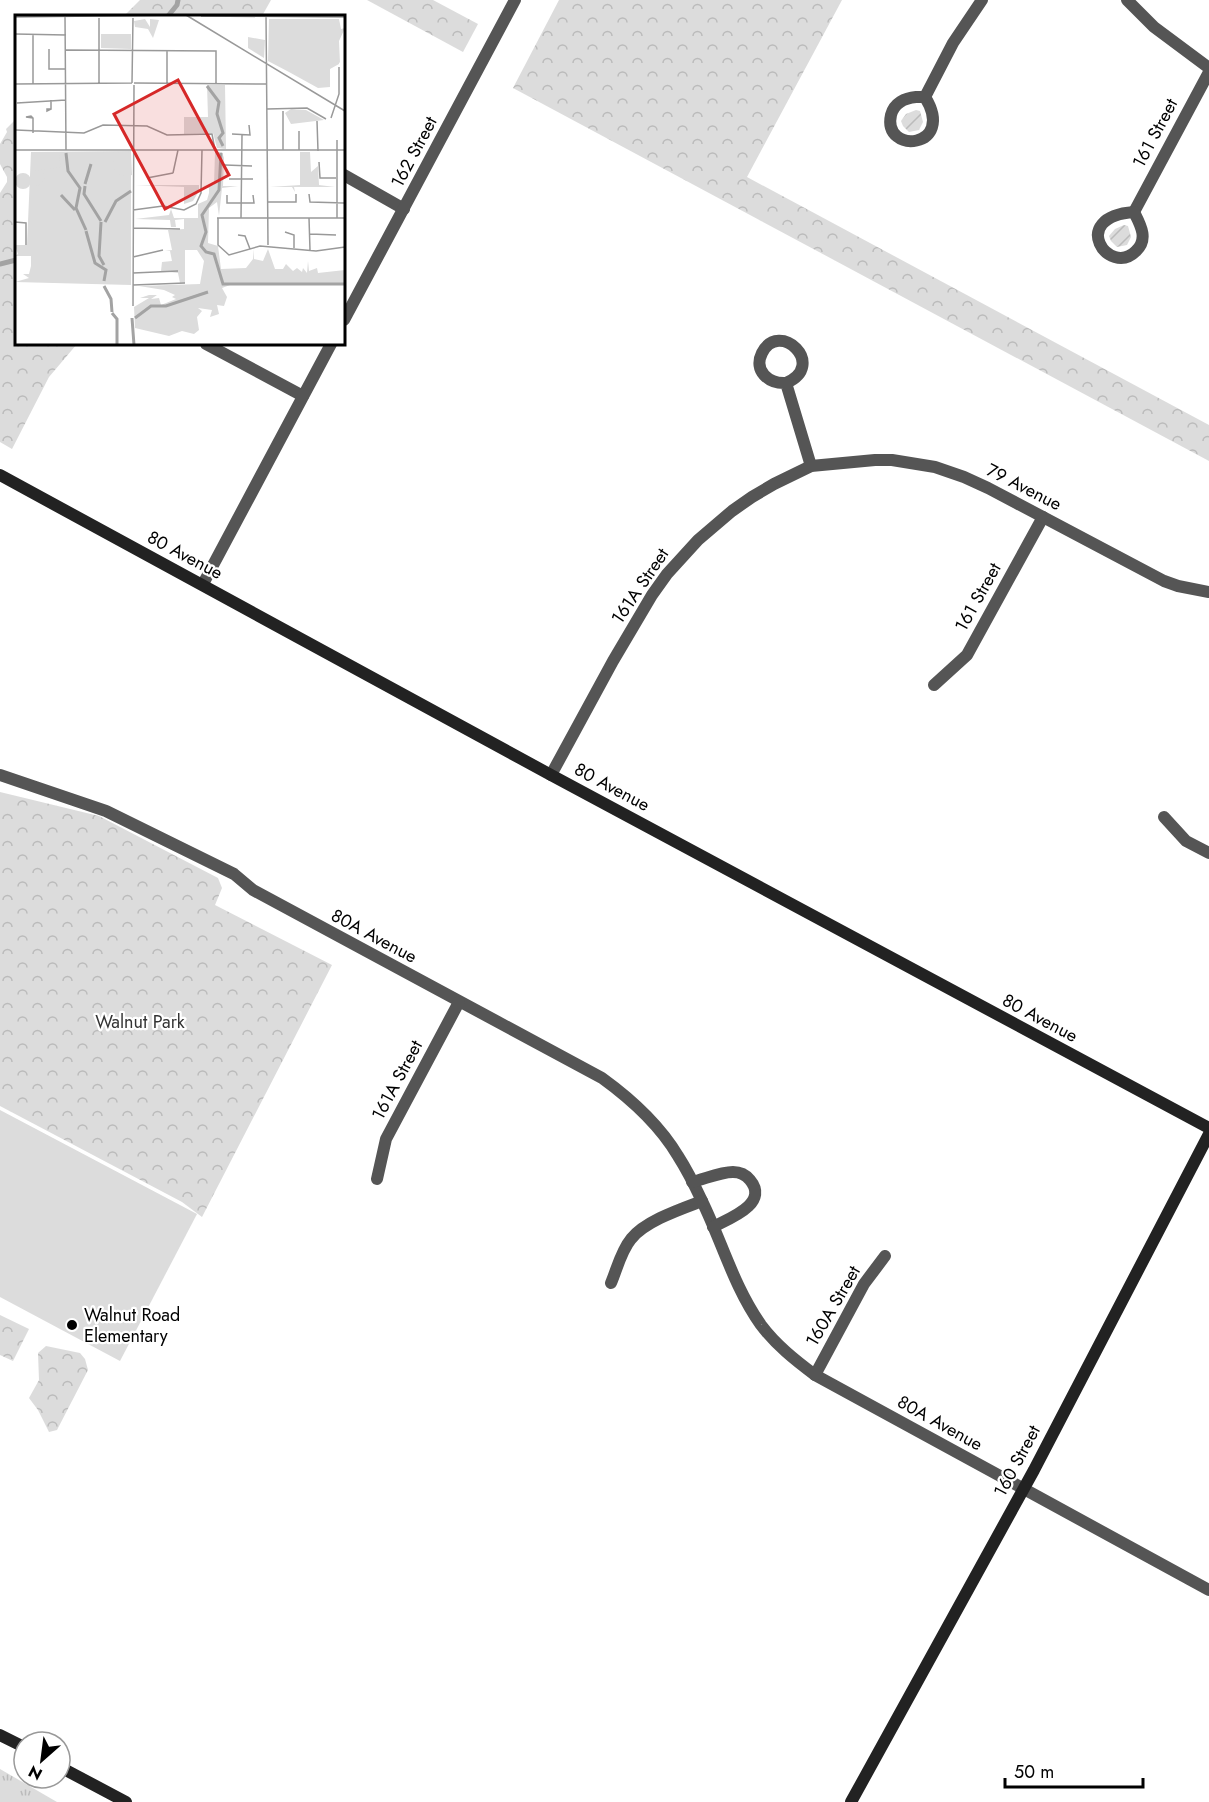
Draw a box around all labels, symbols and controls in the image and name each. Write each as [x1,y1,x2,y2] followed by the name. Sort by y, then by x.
[15,15,345,345] inset map
[1126,93,1184,172] street label: 161 Street
[384,111,444,192] street label: 162 Street
[982,457,1066,517] street label: 79 Avenue
[143,524,227,586] street label: 80 Avenue
[605,542,675,629] street label: 161A Street
[948,557,1008,636] street label: 161 Street
[570,756,654,818] street label: 80 Avenue
[326,902,422,970] street label: 80A Avenue
[998,987,1082,1049] street label: 80 Avenue
[95,1009,185,1035] park label: Walnut Park
[365,1035,429,1124] street label: 161A Street
[799,1260,867,1351] street label: 160A Street
[84,1302,180,1349] place label: Walnut Road Elementary
[65,1318,79,1332] marker: Walnut Road Elementary
[893,1389,987,1457] street label: 80A Avenue
[987,1420,1047,1501] street label: 160 Street
[12,1730,72,1790] north arrow
[1005,1751,1143,1789] scale bar
[1014,1759,1054,1785] text: 50 m
[24,1760,46,1786] text: N

